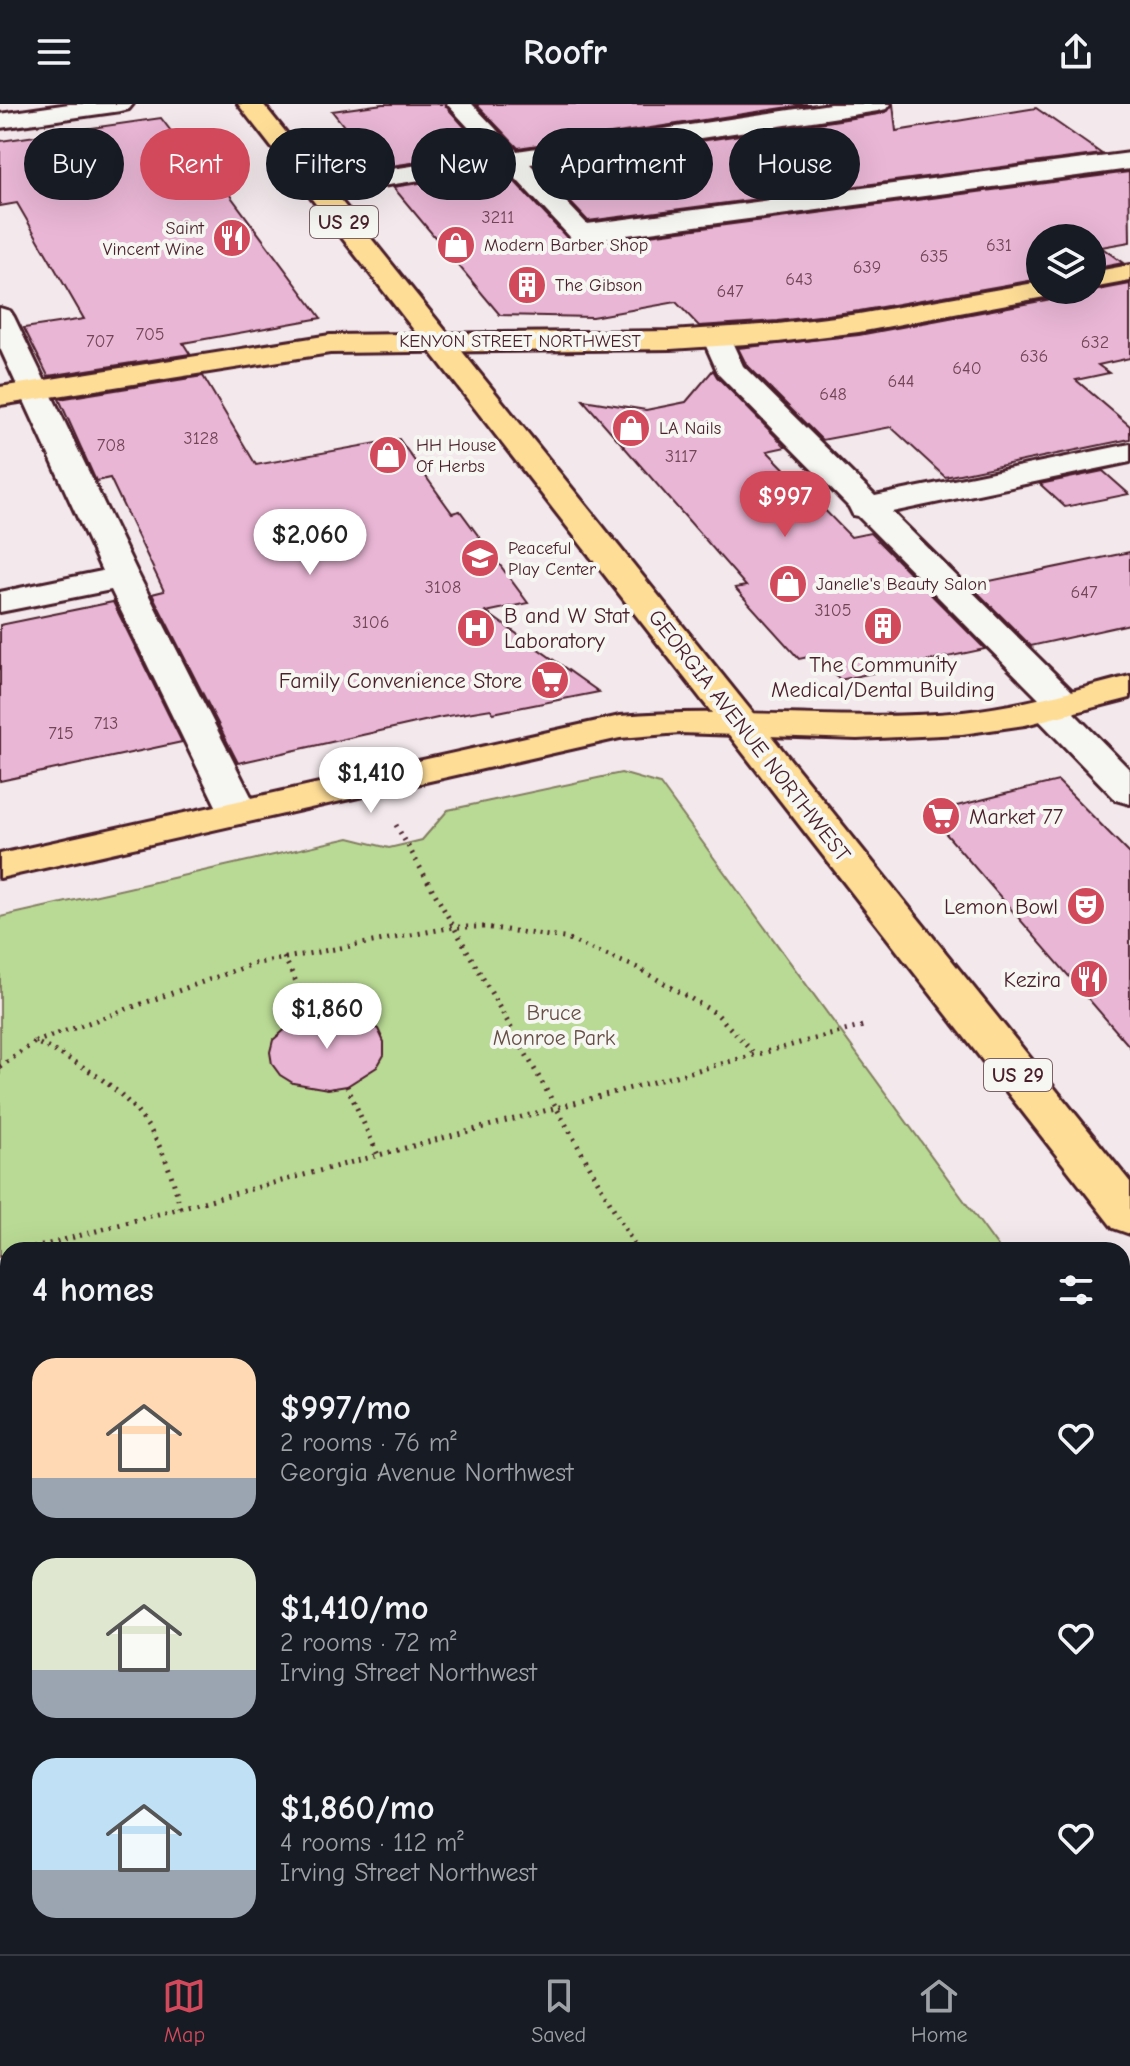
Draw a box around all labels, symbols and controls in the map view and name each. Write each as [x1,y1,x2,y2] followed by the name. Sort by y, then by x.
[32,30,76,74] icon: menu
[1054,30,1098,74] icon: share
[523,32,607,73] text: Roofr
[24,128,124,200] chip: Buy
[140,128,250,200] chip: Rent
[266,128,395,200] chip: Filters
[411,128,516,200] chip: New
[532,128,713,200] chip: Apartment
[729,128,860,200] chip: House
[310,206,378,238] road number: US 29
[482,207,514,228] house number: 3211
[211,217,253,259] restaurant icon: Saint Vincent Wine
[103,218,205,260] place label: Saint Vincent Wine
[435,224,477,266] shop icon: Modern Barber Shop
[1026,224,1106,304] map controls
[1026,224,1106,304] button: layers
[484,235,648,256] place label: Modern Barber Shop
[986,235,1012,256] house number: 631
[920,246,948,267] house number: 635
[853,257,881,278] house number: 639
[506,264,548,306] building icon: The Gibson
[785,269,813,290] house number: 643
[555,275,642,296] place label: The Gibson
[717,281,744,302] house number: 647
[135,324,165,345] house number: 705
[86,331,114,352] house number: 707
[399,331,641,352] street label: KENYON STREET NORTHWEST
[1081,332,1109,353] house number: 632
[1020,346,1048,367] house number: 636
[952,358,982,379] house number: 640
[887,371,915,392] house number: 644
[819,384,847,405] house number: 648
[610,407,652,449] shop icon: LA Nails
[659,418,721,439] place label: LA Nails
[184,428,218,449] house number: 3128
[367,434,409,476] shop icon: HH House Of Herbs
[97,435,125,456] house number: 708
[416,435,496,477] place label: HH House Of Herbs
[665,446,697,467] house number: 3117
[738,471,832,539] pin: $997
[758,482,812,512] text: $997
[245,509,375,577] pin: $2,060
[272,520,348,550] text: $2,060
[459,537,501,579] school or university icon: Peaceful Play Center
[508,538,597,580] place label: Peaceful Play Center
[767,563,809,605] shop icon: Janelle's Beauty Salon
[816,574,987,595] place label: Janelle's Beauty Salon
[425,577,461,598] house number: 3108
[1071,582,1098,603] house number: 647
[815,600,851,621] house number: 3105
[504,603,630,654] place label: B and W Stat Laboratory
[643,604,856,867] street label: GEORGIA AVENUE NORTHWEST
[862,605,904,647] building icon: The Community Medical/Dental Building
[455,607,497,649] hospital icon: B and W Stat Laboratory
[353,612,389,633] house number: 3106
[771,652,995,703] place label: The Community Medical/Dental Building
[529,659,571,701] supermarket icon: Family Convenience Store
[279,668,522,694] place label: Family Convenience Store
[94,713,118,734] house number: 713
[48,723,74,744] house number: 715
[306,747,436,815] pin: $1,410
[337,758,405,788] text: $1,410
[920,795,962,837] supermarket icon: Market 77
[969,804,1064,830] place label: Market 77
[1065,885,1107,927] theatre icon: Lemon Bowl
[944,894,1058,920] place label: Lemon Bowl
[1068,958,1110,1000] restaurant icon: Kezira
[1003,967,1061,993] place label: Kezira
[262,983,392,1051] pin: $1,860
[291,994,363,1024] text: $1,860
[493,1000,616,1051] park label: Bruce Monroe Park
[984,1059,1052,1091] road number: US 29
[1054,1268,1098,1312] icon: filters
[32,1270,154,1310] text: 4 homes
[280,1388,411,1428] text: $997/mo
[96,1390,192,1486] icon: home
[1054,1416,1098,1460] icon: heart
[280,1428,457,1458] text: 2 rooms · 76 m²
[280,1458,574,1488] text: Georgia Avenue Northwest
[280,1588,429,1628] text: $1,410/mo
[96,1590,192,1686] icon: home
[1054,1616,1098,1660] icon: heart
[280,1628,457,1658] text: 2 rooms · 72 m²
[280,1658,537,1688] text: Irving Street Northwest
[280,1788,435,1828] text: $1,860/mo
[96,1790,192,1886] icon: home
[1054,1816,1098,1860] icon: heart
[280,1828,464,1858] text: 4 rooms · 112 m²
[280,1858,537,1888] text: Irving Street Northwest
[162,1974,206,2048] tab: Map
[531,1974,586,2048] tab: Saved
[911,1974,968,2048] tab: Home

